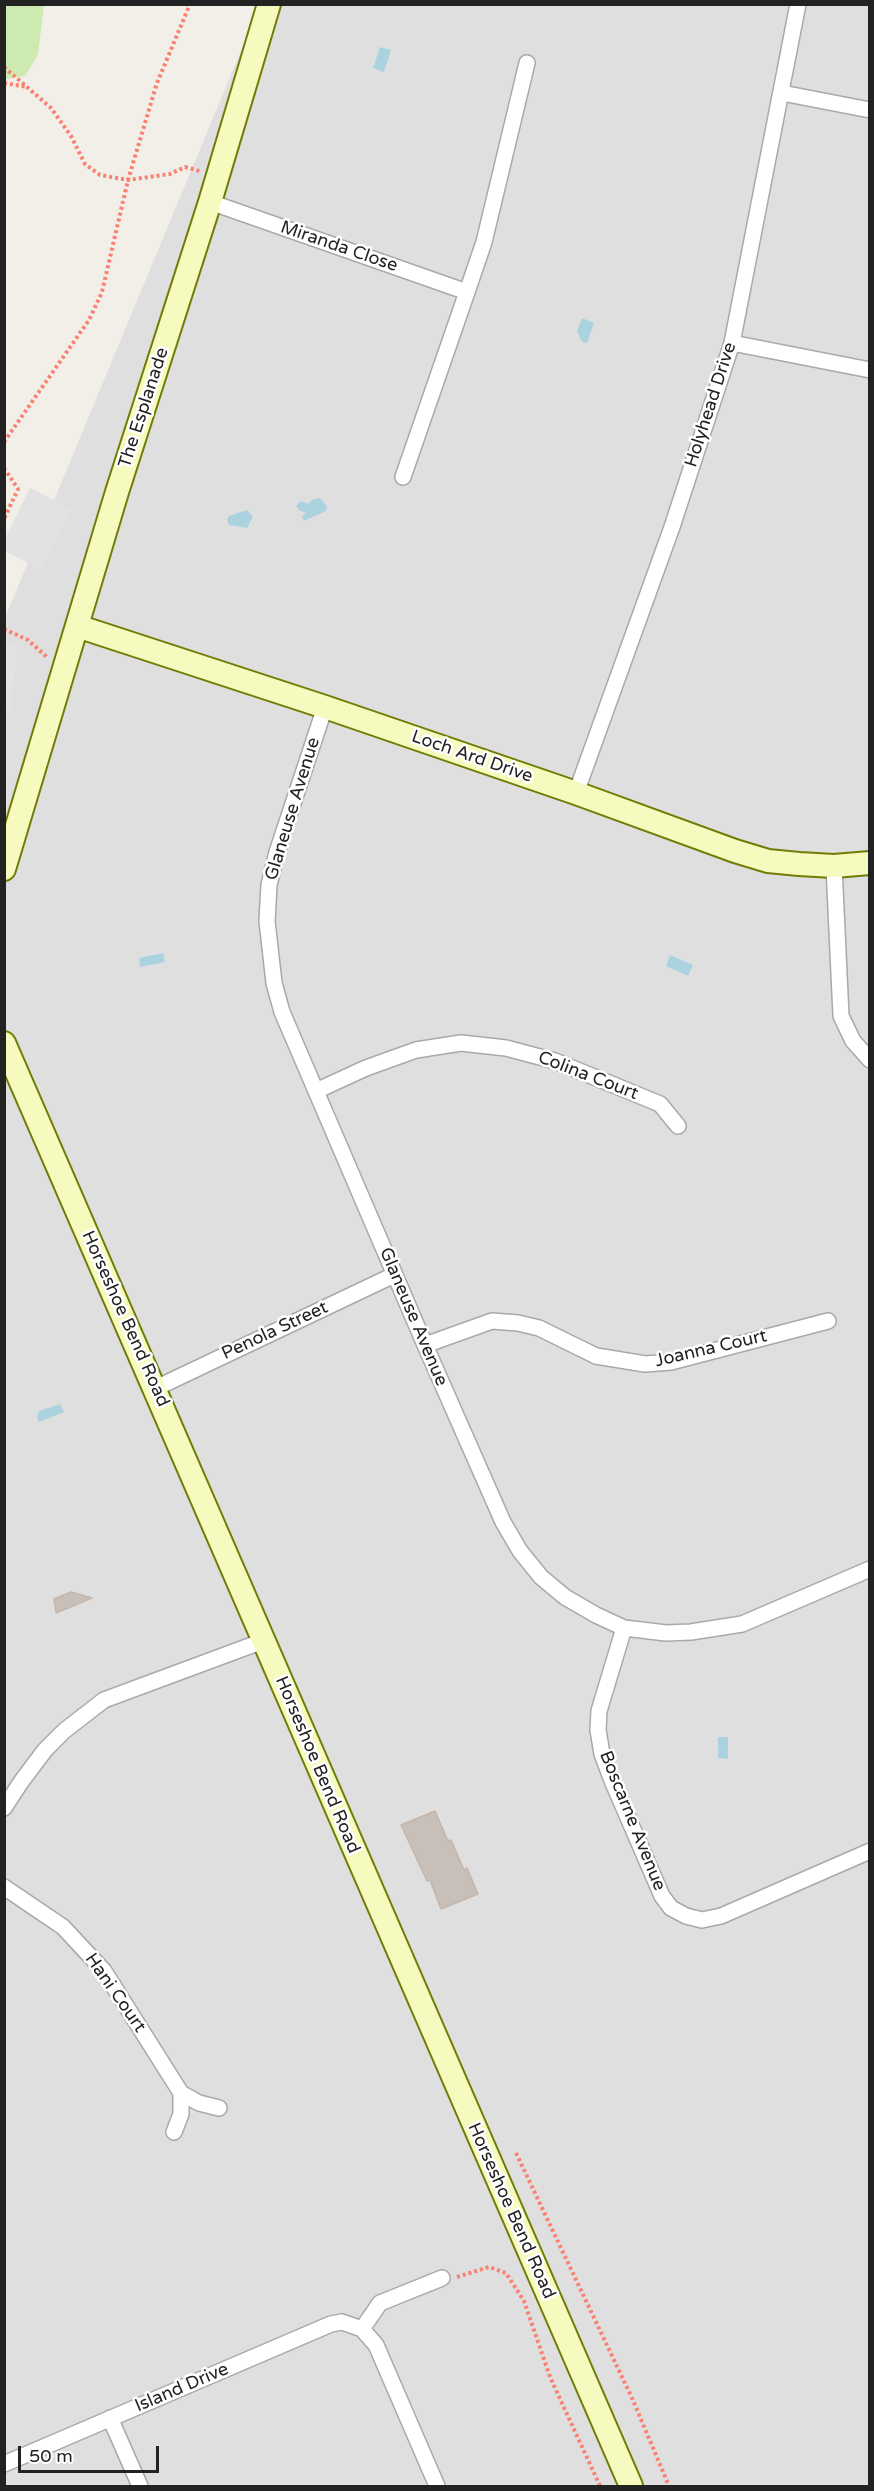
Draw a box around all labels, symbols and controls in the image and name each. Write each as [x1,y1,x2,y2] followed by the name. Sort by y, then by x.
[278,217,400,277] street label: Miranda Close
[681,340,741,470] street label: Holyhead Drive
[114,345,174,471] street label: The Esplanade
[409,726,535,788] street label: Loch Ard Drive
[261,735,325,883] street label: Glaneuse Avenue
[535,1047,641,1105] street label: Colina Court
[76,1228,174,1410] street label: Horseshoe Bend Road
[374,1245,452,1389] street label: Glaneuse Avenue
[218,1297,332,1365] street label: Penola Street
[653,1326,769,1372] street label: Joanna Court
[270,1673,364,1857] street label: Horseshoe Bend Road
[594,1748,670,1894] street label: Boscarne Avenue
[80,1949,150,2037] street label: Hani Court
[462,2120,560,2302] street label: Horseshoe Bend Road
[132,2359,232,2417] street label: Island Drive
[21,2434,162,2472] scale bar
[29,2445,73,2467] text: 50 m

